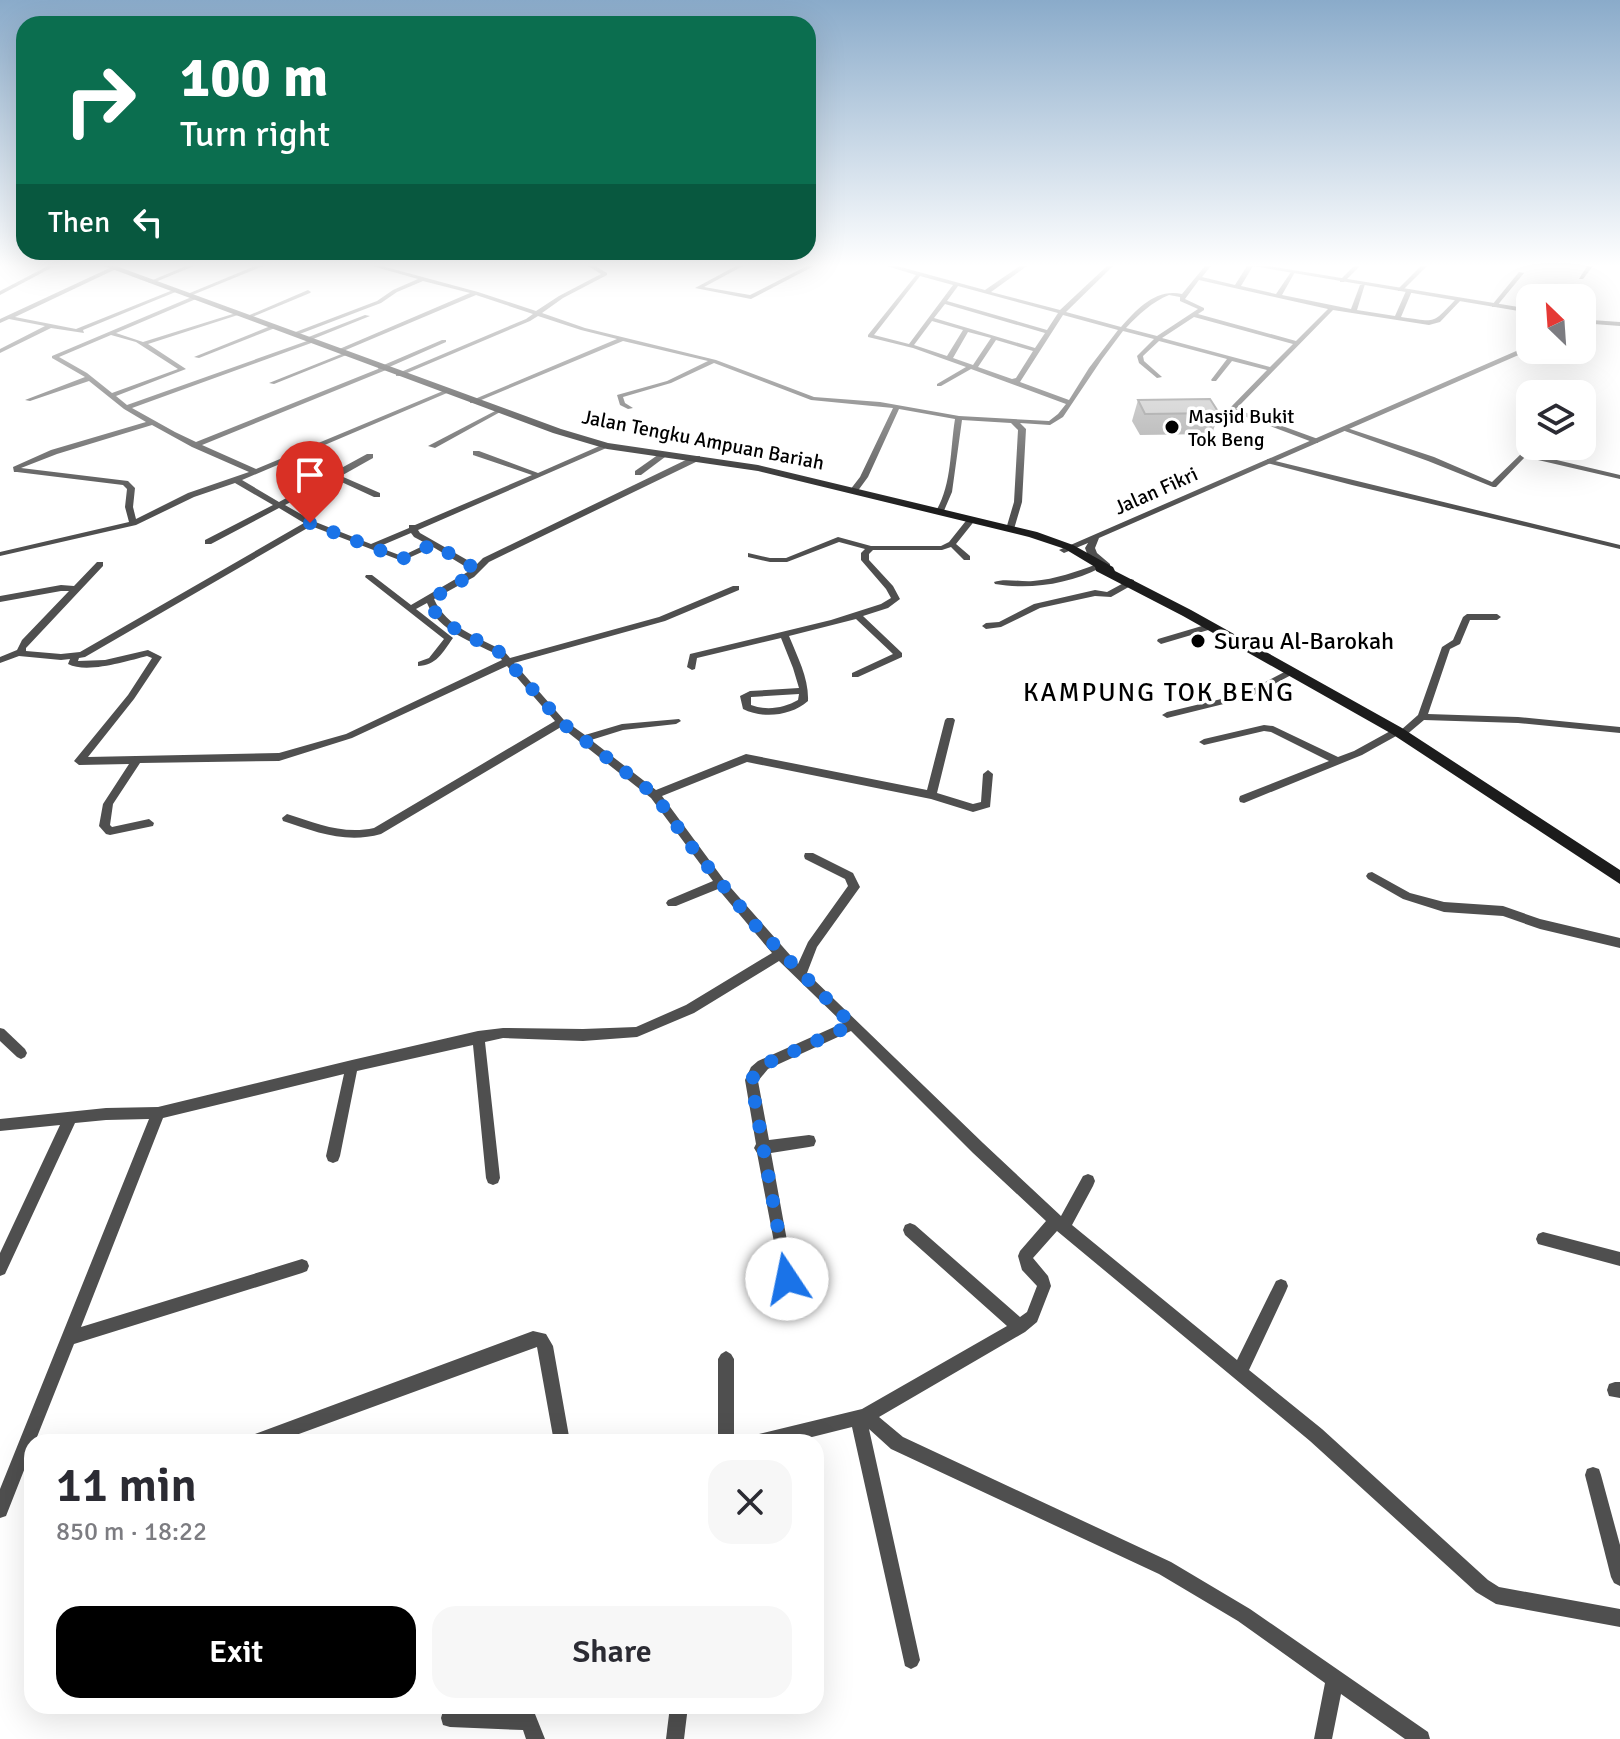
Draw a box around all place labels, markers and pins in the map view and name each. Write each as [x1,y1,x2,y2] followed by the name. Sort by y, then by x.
[1188,404,1294,452] place label: Masjid Bukit Tok Beng
[1163,418,1181,436] marker: Masjid Bukit Tok Beng
[276,441,344,523] pin
[1214,626,1394,656] place label: Surau Al-Barokah
[1189,632,1207,650] marker: Surau Al-Barokah

